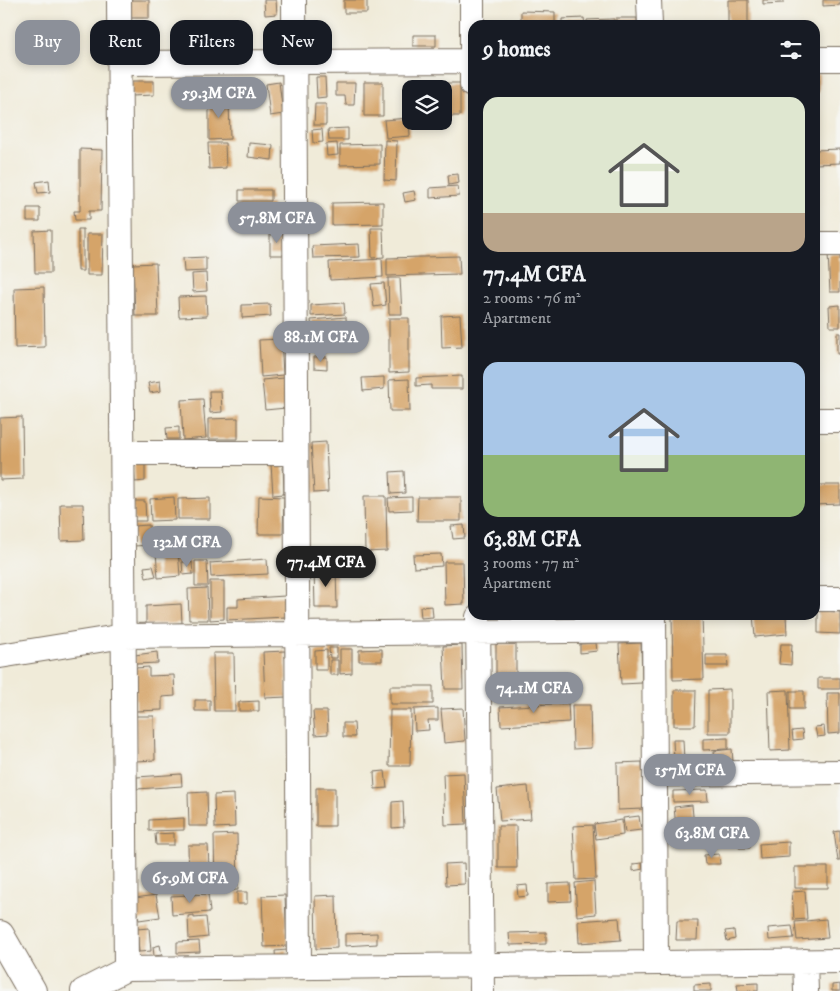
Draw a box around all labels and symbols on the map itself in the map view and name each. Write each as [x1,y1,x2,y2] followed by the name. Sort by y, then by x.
[162,76,276,119] pin: 59.3M CFA
[220,202,334,244] pin: 57.8M CFA
[264,320,378,363] pin: 88.1M CFA
[135,526,239,568] pin: 132M CFA
[269,546,383,588] pin: 77.4M CFA
[477,672,591,714] pin: 74.1M CFA
[638,754,742,796] pin: 157M CFA
[655,816,769,859] pin: 63.8M CFA
[133,862,247,904] pin: 65.9M CFA

